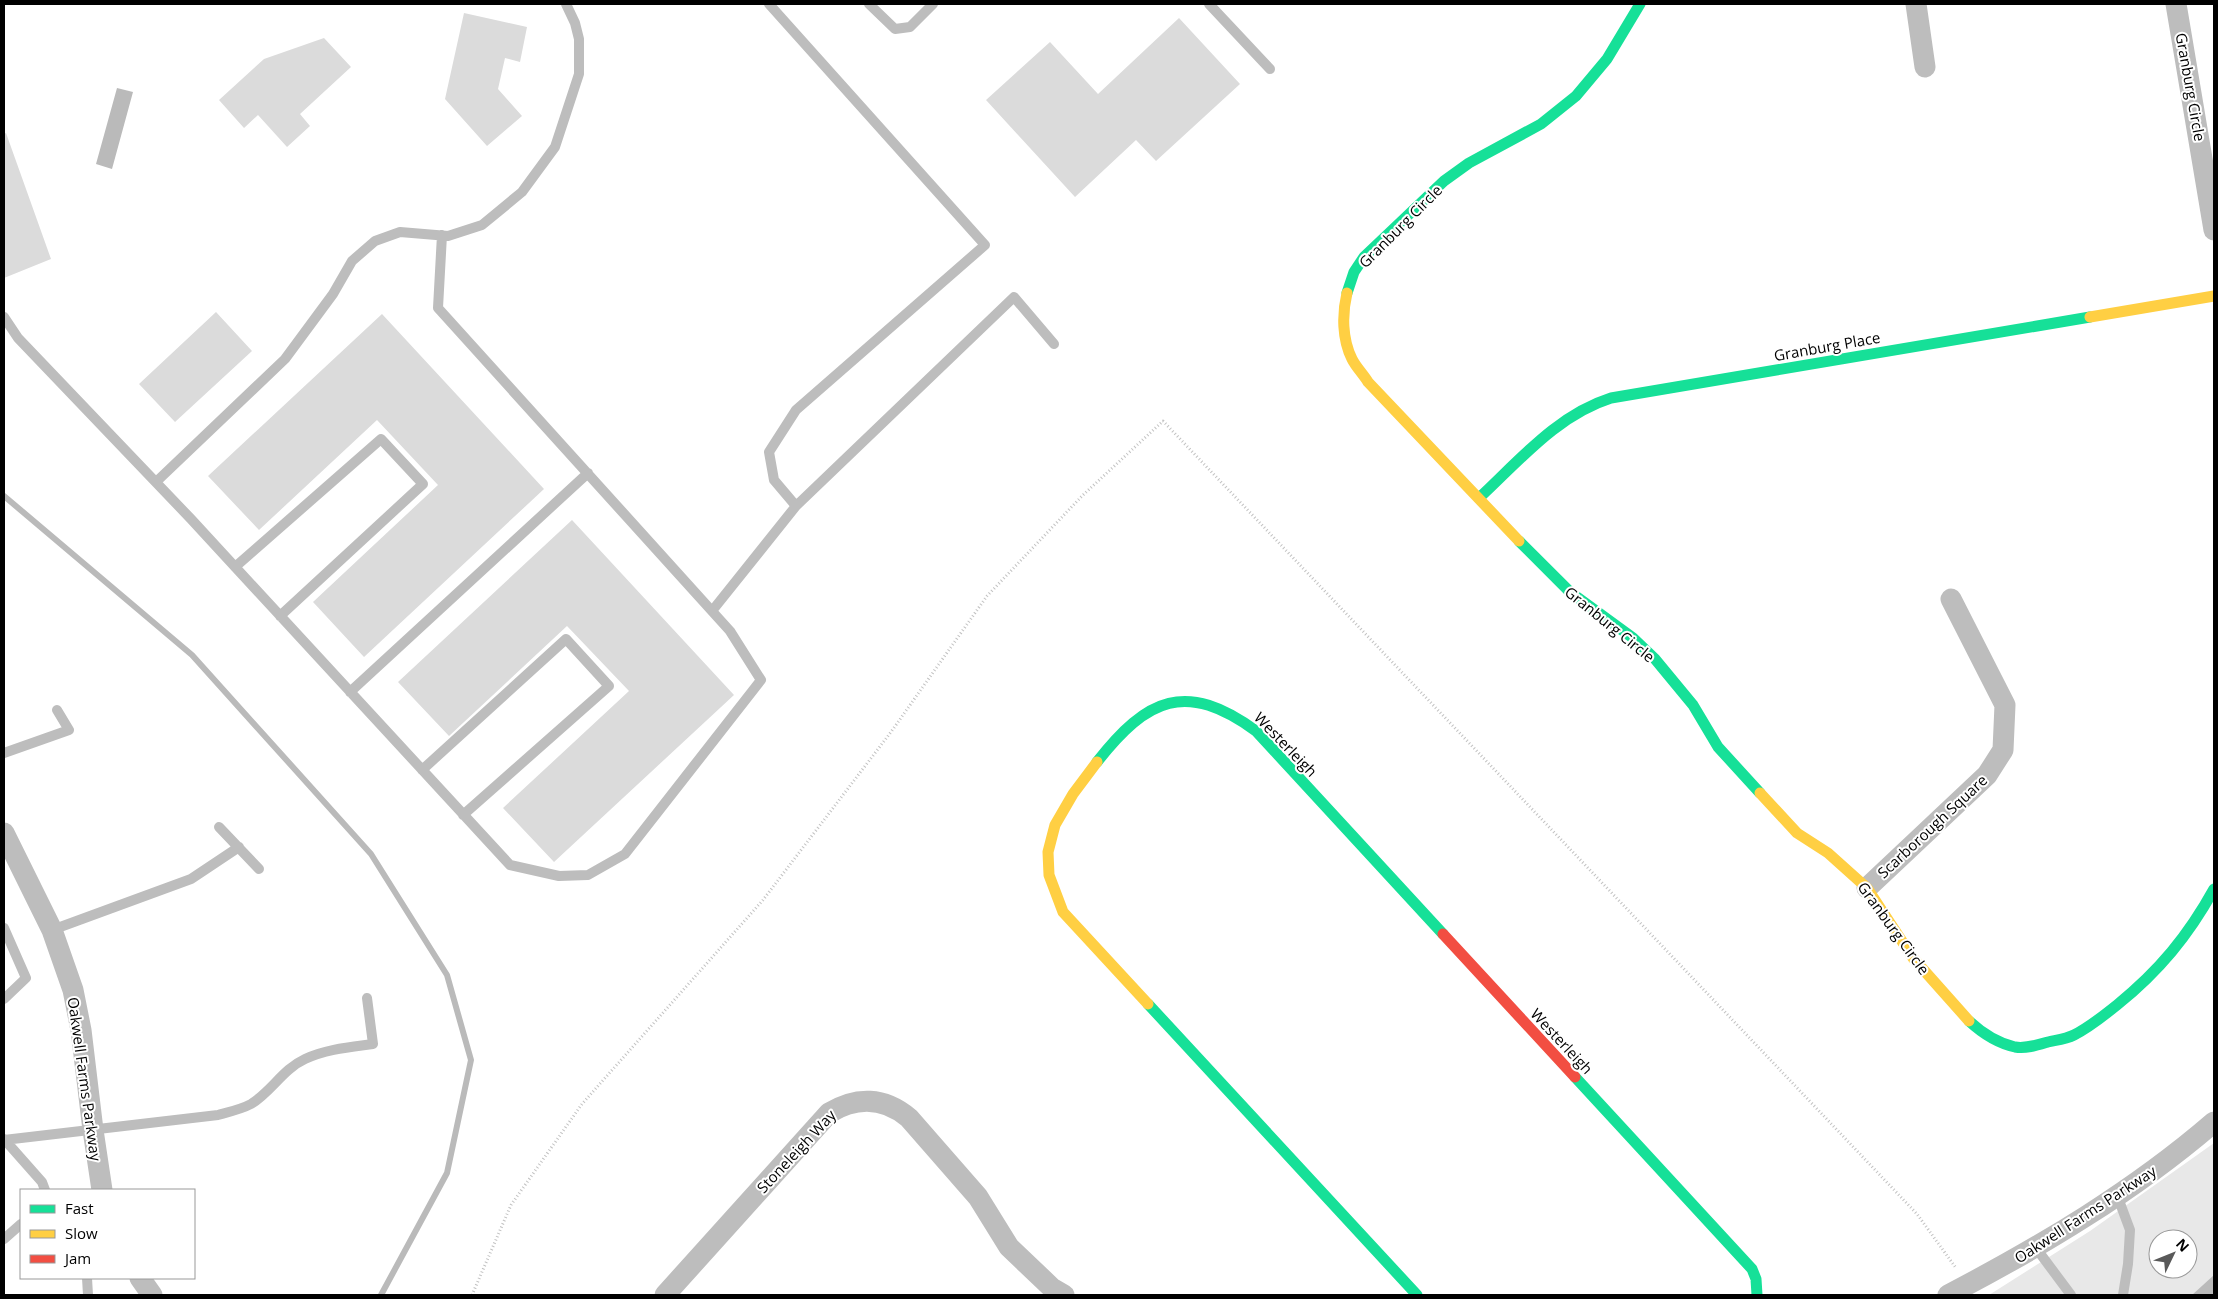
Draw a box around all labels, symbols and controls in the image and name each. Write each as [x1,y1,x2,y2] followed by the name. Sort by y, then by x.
[2172,31,2210,143] street label: Granburg Circle
[1354,180,1446,272] street label: Granburg Circle
[1772,327,1882,365] street label: Granburg Place
[1561,582,1659,666] street label: Granburg Circle
[1250,707,1322,781] street label: Westerleigh
[1873,770,1991,882] street label: Scarborough Square
[1854,878,1934,978] street label: Granburg Circle
[64,996,106,1163] street label: Oakwell Farms Parkway
[1526,1004,1598,1078] street label: Westerleigh
[752,1105,840,1197] street label: Stoneleigh Way
[2010,1160,2160,1267] street label: Oakwell Farms Parkway
[20,1189,195,1279] legend
[65,1198,94,1218] text: Fast
[65,1223,98,1243] text: Slow
[2148,1229,2198,1279] north arrow
[2172,1234,2194,1255] text: N
[63,1248,91,1268] text: Jam

